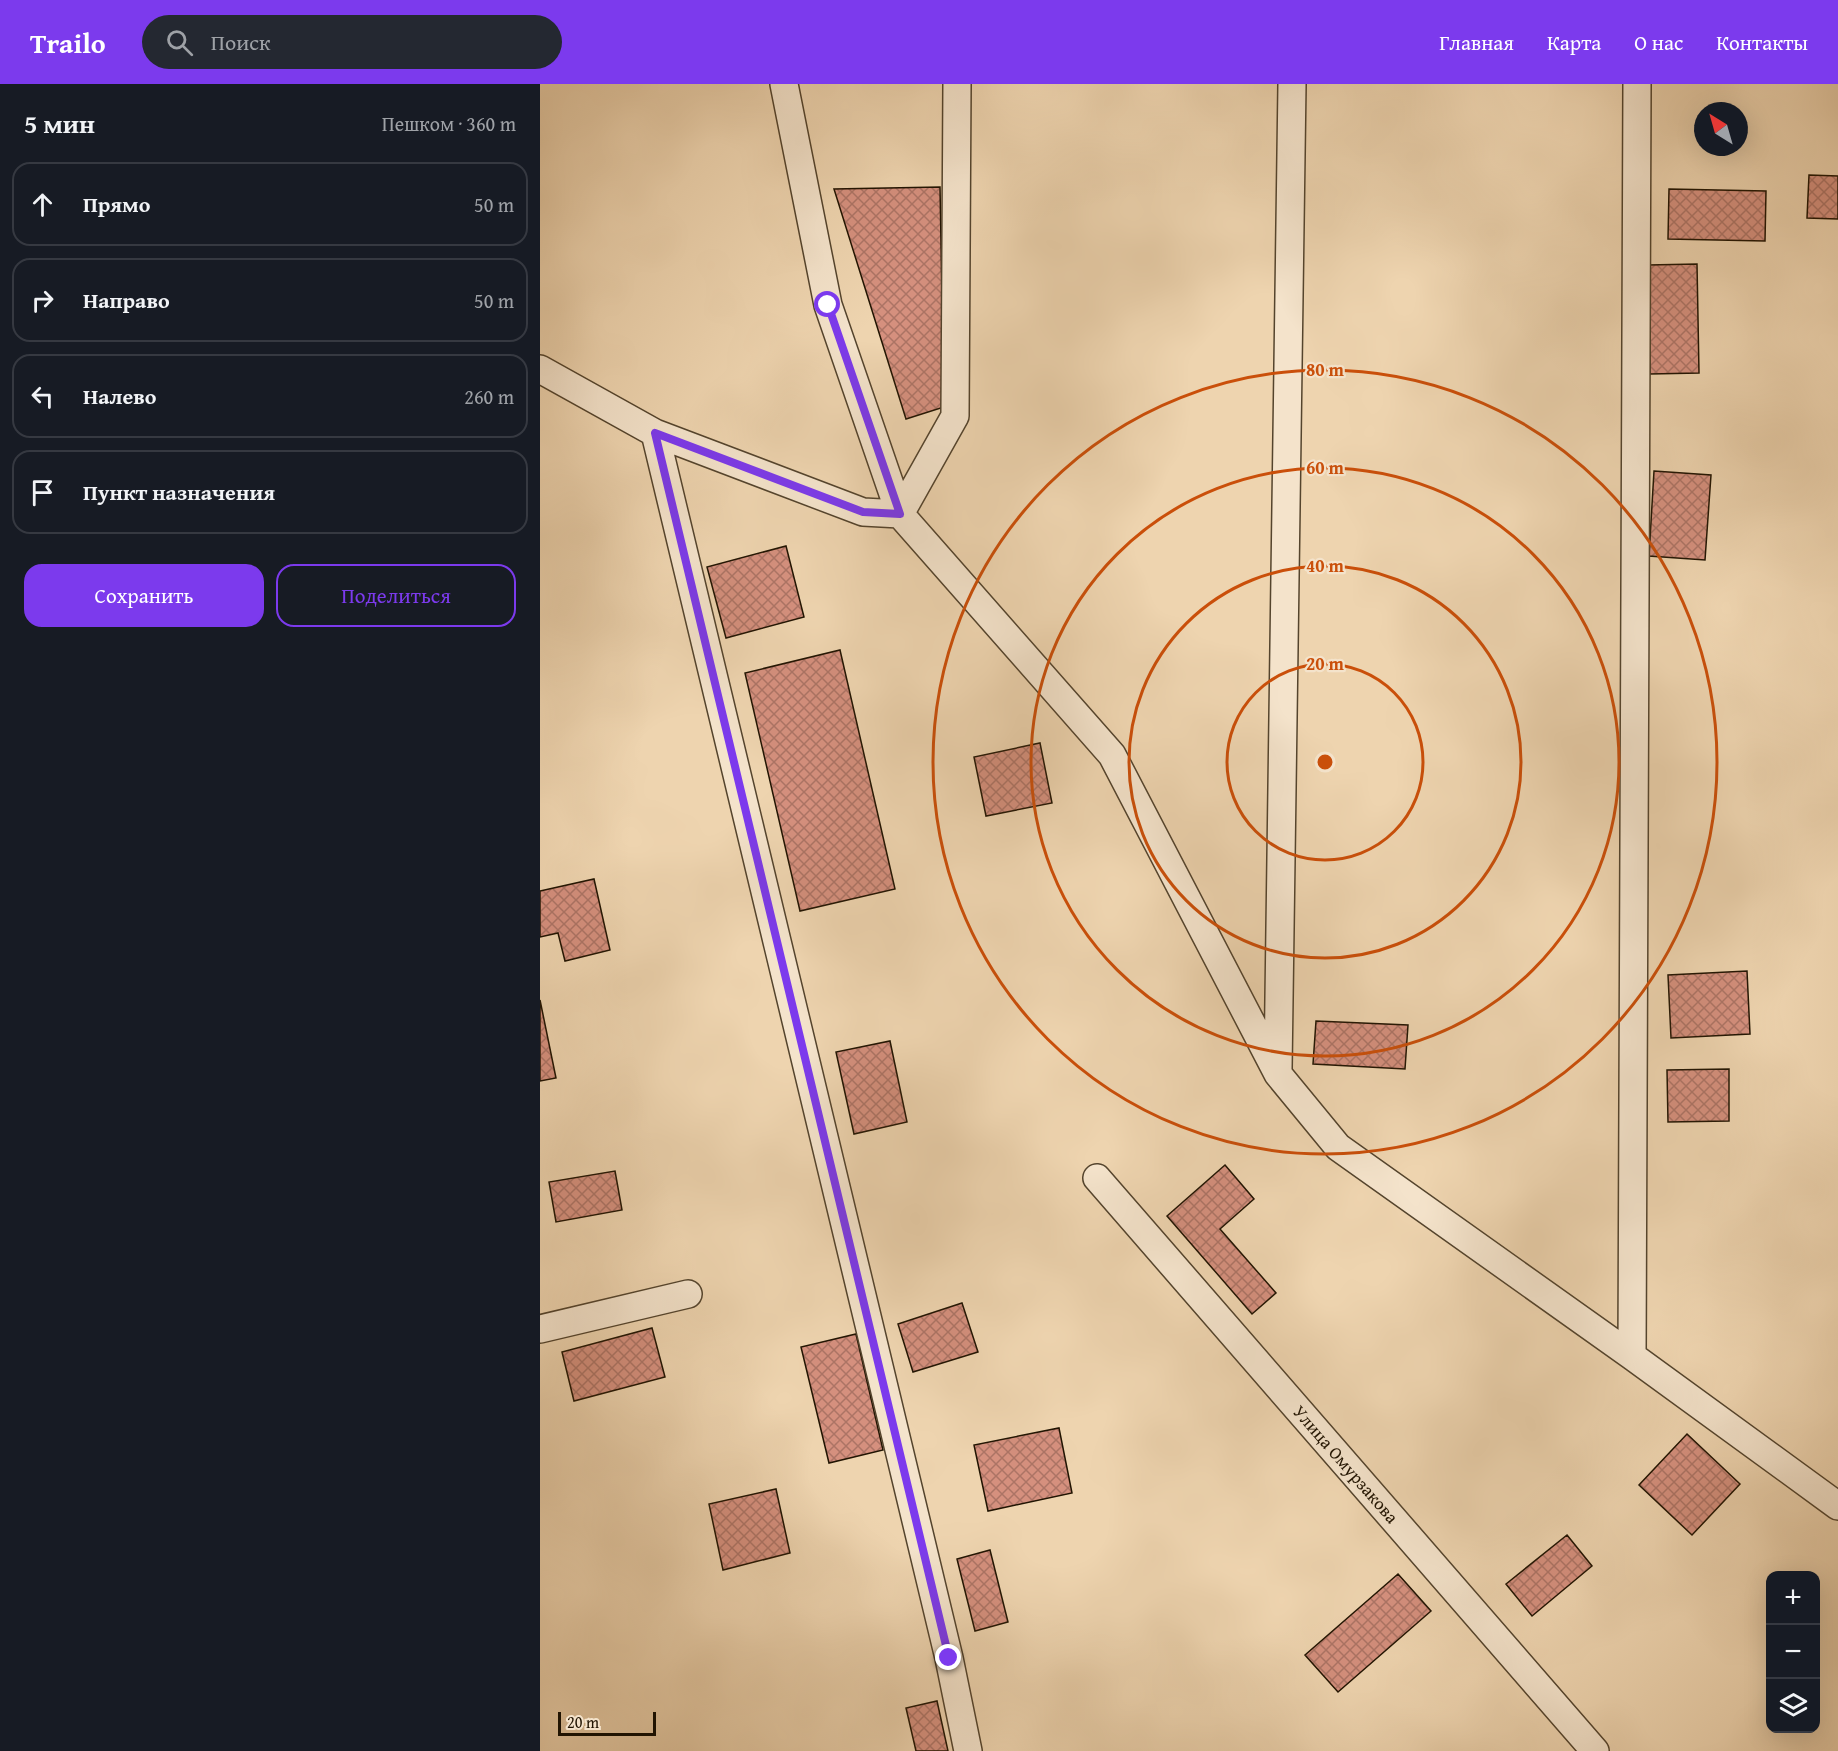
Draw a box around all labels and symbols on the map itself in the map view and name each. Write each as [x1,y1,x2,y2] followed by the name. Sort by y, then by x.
[1694,102,1748,156] north arrow
[814,291,840,317] route start
[1306,356,1345,383] text: 80 m
[1306,454,1345,481] text: 60 m
[1306,552,1345,579] text: 40 m
[1306,650,1345,677] text: 20 m
[1315,752,1335,772] centre of rings
[1287,1399,1405,1530] street label: Улица Омурзакова
[935,1644,961,1670] route end
[558,1709,656,1736] scale bar

